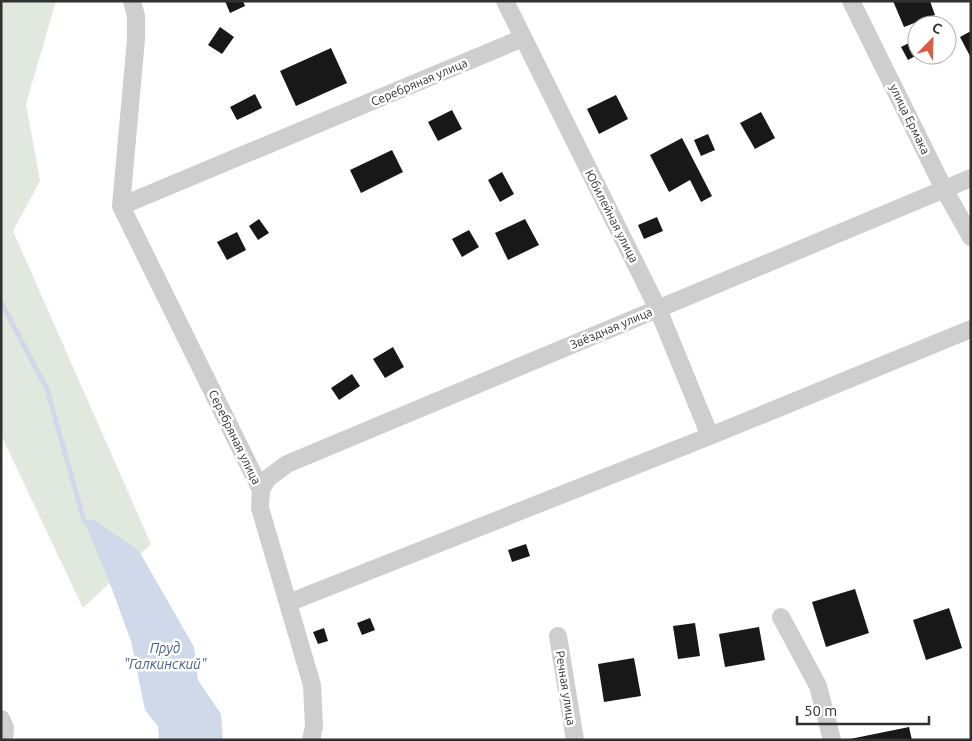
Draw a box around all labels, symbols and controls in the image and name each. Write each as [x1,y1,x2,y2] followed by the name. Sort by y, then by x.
[907,15,957,65] north arrow
[930,19,944,37] text: С
[369,56,469,108] street label: Серебряная улица
[887,82,933,156] street label: улица Ермака
[583,167,641,265] street label: Юбилейная улица
[568,305,654,351] street label: Звёздная улица
[207,388,263,486] street label: Серебряная улица
[124,640,207,672] water label: Пруд "Галкинский"
[554,650,578,726] street label: Речная улица
[797,694,930,726] scale bar
[804,702,837,719] text: 50 m

